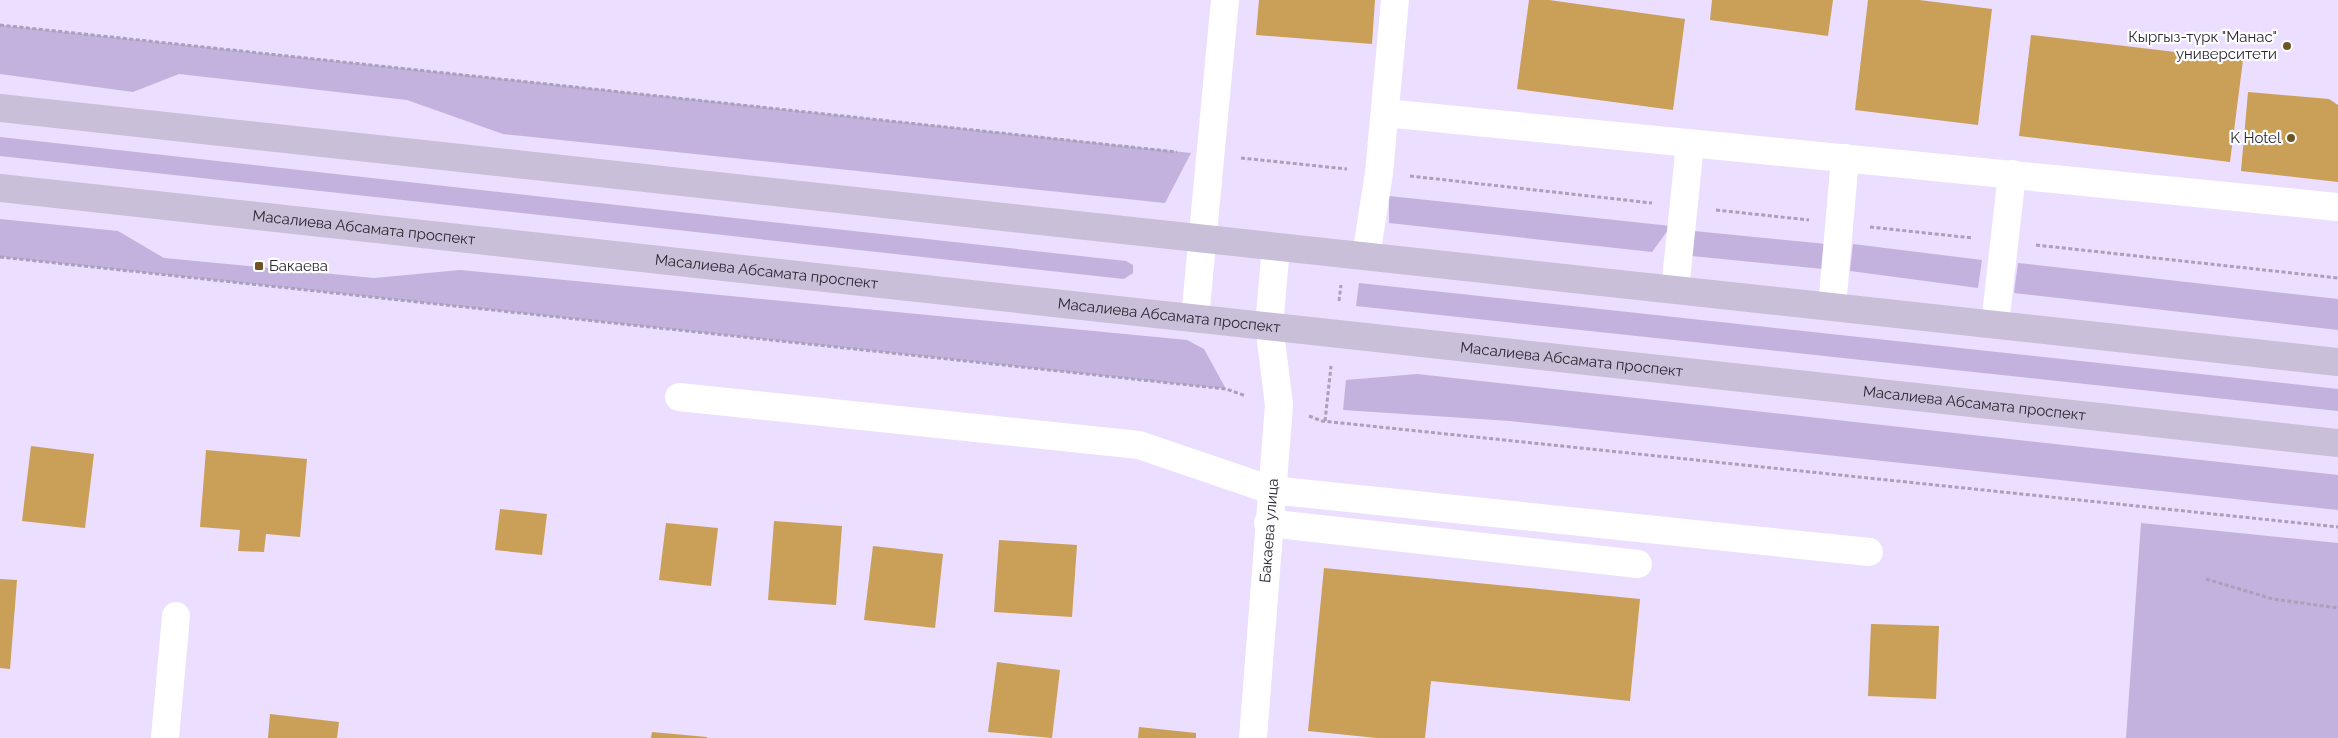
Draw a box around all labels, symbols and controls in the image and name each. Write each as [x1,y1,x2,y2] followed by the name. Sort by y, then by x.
[2128,28,2277,63] place label: Кыргыз-түрк "Манас" университети
[2281,40,2293,52] marker: Кыргыз-түрк "Манас" университети
[2230,129,2282,147] place label: K Hotel
[2285,132,2297,144] marker: K Hotel
[252,207,476,249] street label: Масалиева Абсамата проспект
[654,251,879,293] street label: Масалиева Абсамата проспект
[269,257,328,275] place label: Бакаева
[253,260,265,272] marker: Бакаева
[1057,294,1281,337] street label: Масалиева Абсамата проспект
[1459,338,1684,381] street label: Масалиева Абсамата проспект
[1862,382,2087,424] street label: Масалиева Абсамата проспект
[1256,478,1282,584] street label: Бакаева улица

